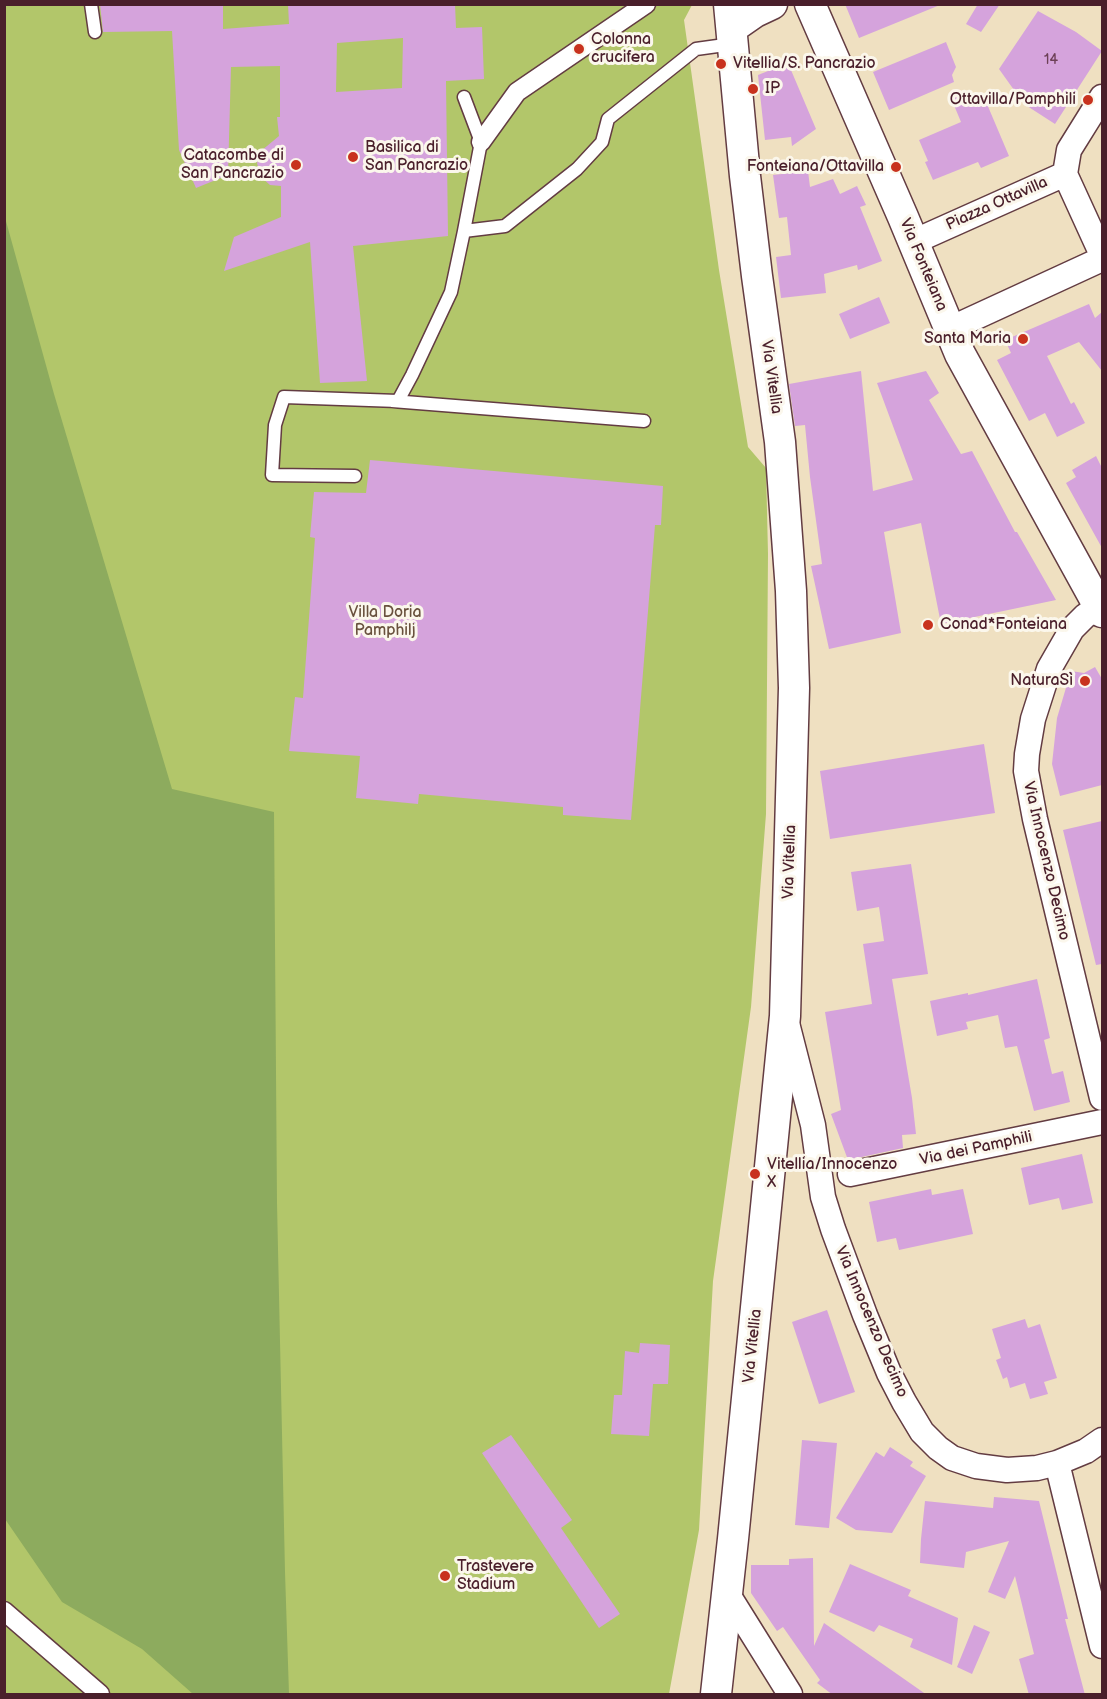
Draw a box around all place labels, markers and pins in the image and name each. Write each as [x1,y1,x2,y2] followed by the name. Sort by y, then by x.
[591,30,655,68] place label: Colonna crucifera
[572,42,586,56] marker: Colonna crucifera
[733,54,876,74] place label: Vitellia/S. Pancrazio
[714,57,728,71] marker: Vitellia/S. Pancrazio
[765,79,780,99] place label: IP
[746,82,760,96] marker: IP
[950,90,1076,110] place label: Ottavilla/Pamphili
[1081,93,1095,107] marker: Ottavilla/Pamphili
[365,138,468,176] place label: Basilica di San Pancrazio
[181,146,284,184] place label: Catacombe di San Pancrazio
[346,150,360,164] marker: Basilica di San Pancrazio
[747,157,884,177] place label: Fonteiana/Ottavilla
[289,158,303,172] marker: Catacombe di San Pancrazio
[889,160,903,174] marker: Fonteiana/Ottavilla
[924,329,1011,349] place label: Santa Maria
[1016,332,1030,346] marker: Santa Maria
[940,615,1067,635] place label: Conad*Fonteiana
[921,618,935,632] marker: Conad*Fonteiana
[1010,671,1073,691] place label: NaturaSì
[1078,674,1092,688] marker: NaturaSì
[767,1155,897,1193] place label: Vitellia/Innocenzo X
[748,1167,762,1181] marker: Vitellia/Innocenzo X
[457,1557,534,1595] place label: Trastevere Stadium
[438,1569,452,1583] marker: Trastevere Stadium

